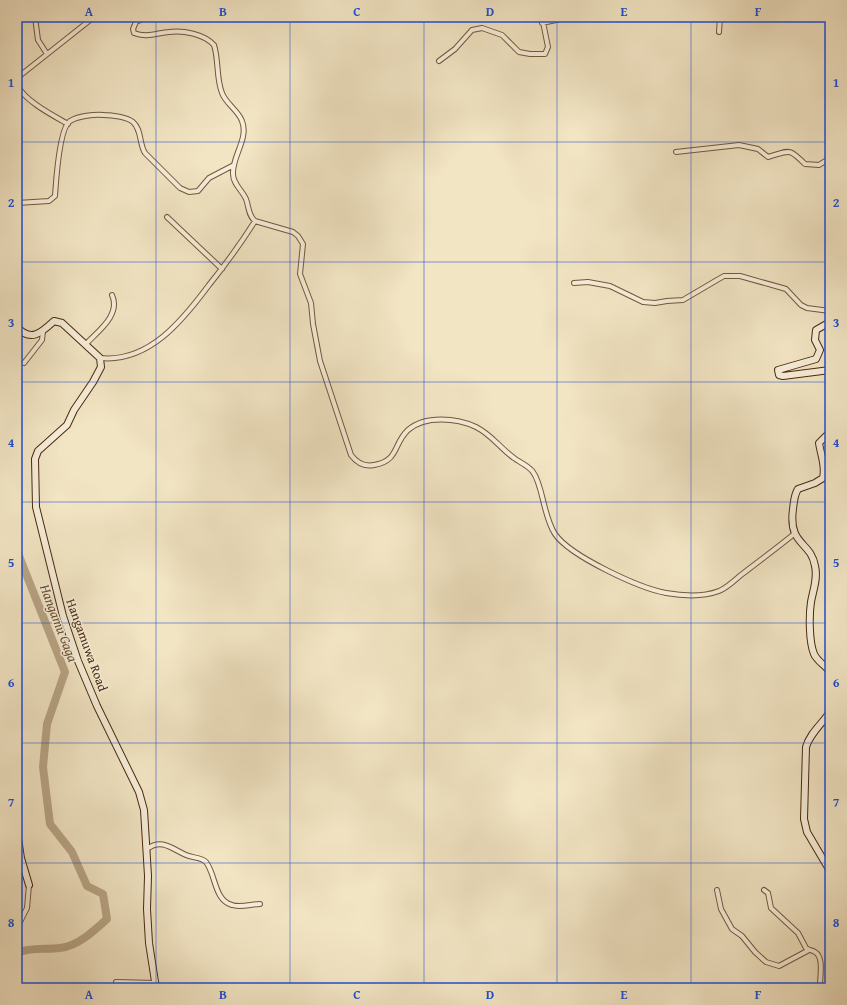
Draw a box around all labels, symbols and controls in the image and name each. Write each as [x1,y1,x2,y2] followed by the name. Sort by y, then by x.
[85,2,94,21] text: A
[219,2,227,21] text: B
[353,2,361,21] text: C
[486,2,494,21] text: D
[621,2,628,21] text: E
[755,2,762,21] text: F
[8,73,14,92] text: 1
[833,73,839,92] text: 1
[8,193,15,212] text: 2
[833,193,840,212] text: 2
[8,313,14,332] text: 3
[833,313,839,332] text: 3
[8,433,15,452] text: 4
[833,433,840,452] text: 4
[8,553,15,572] text: 5
[833,553,840,572] text: 5
[35,580,83,665] water label: Hangamu Gaga
[61,596,113,694] street label: Hangamuwa Road
[8,673,15,692] text: 6
[833,673,840,692] text: 6
[8,793,15,812] text: 7
[833,793,840,812] text: 7
[8,913,15,932] text: 8
[833,913,840,932] text: 8
[85,985,94,1004] text: A
[219,985,227,1004] text: B
[353,985,361,1004] text: C
[486,985,494,1004] text: D
[621,985,628,1004] text: E
[755,985,762,1004] text: F

